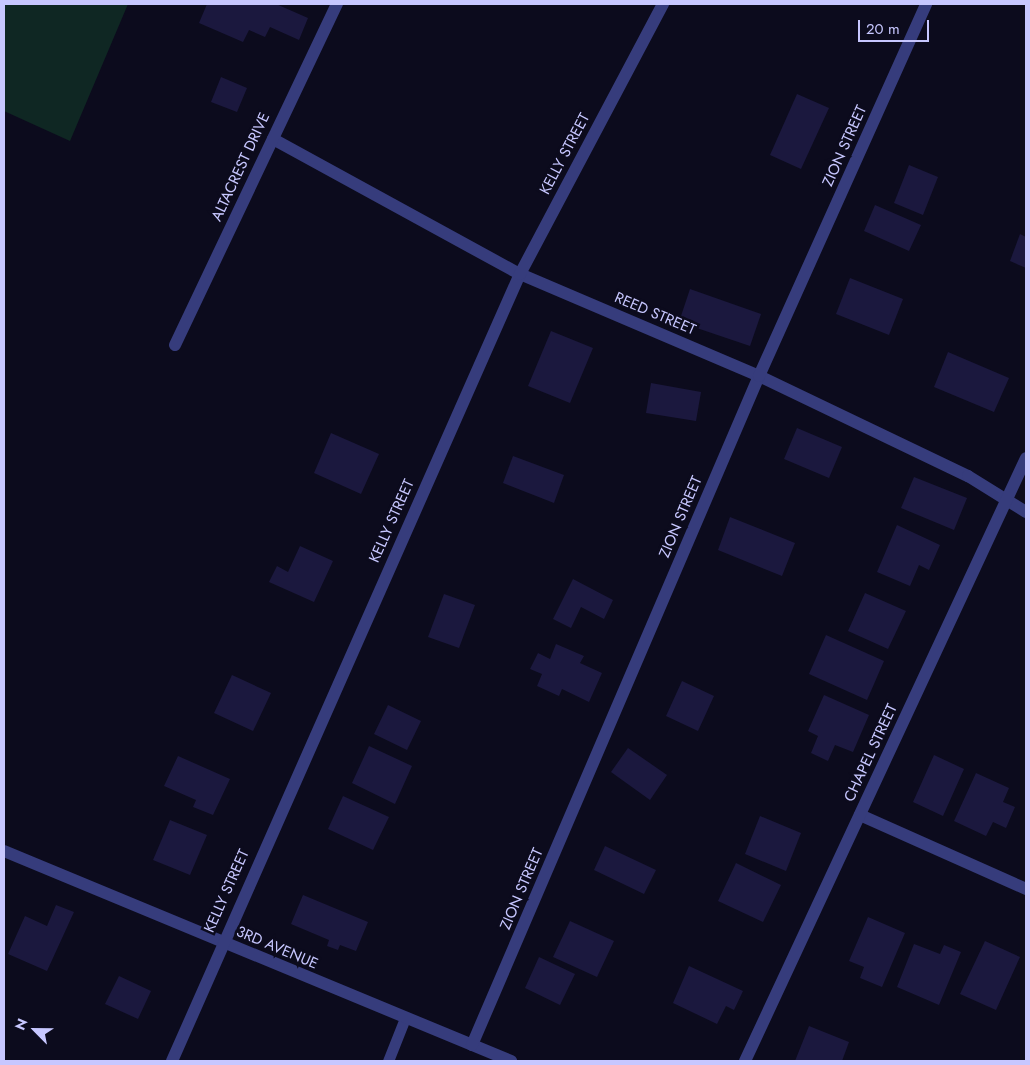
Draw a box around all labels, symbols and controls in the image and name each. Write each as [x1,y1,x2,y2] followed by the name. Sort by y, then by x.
[860,10,931,42] scale bar
[866,18,900,40] text: 20 m
[819,103,871,189] street label: ZION STREET
[208,110,274,224] street label: ALTACREST DRIVE
[536,110,594,198] street label: KELLY STREET
[612,289,698,339] street label: REED STREET
[656,473,706,561] street label: ZION STREET
[366,477,418,565] street label: KELLY STREET
[841,701,901,805] street label: CHAPEL STREET
[497,845,547,933] street label: ZION STREET
[201,847,253,935] street label: KELLY STREET
[233,923,321,973] street label: 3RD AVENUE
[10,1005,60,1055] north arrow
[10,1015,33,1033] text: N

